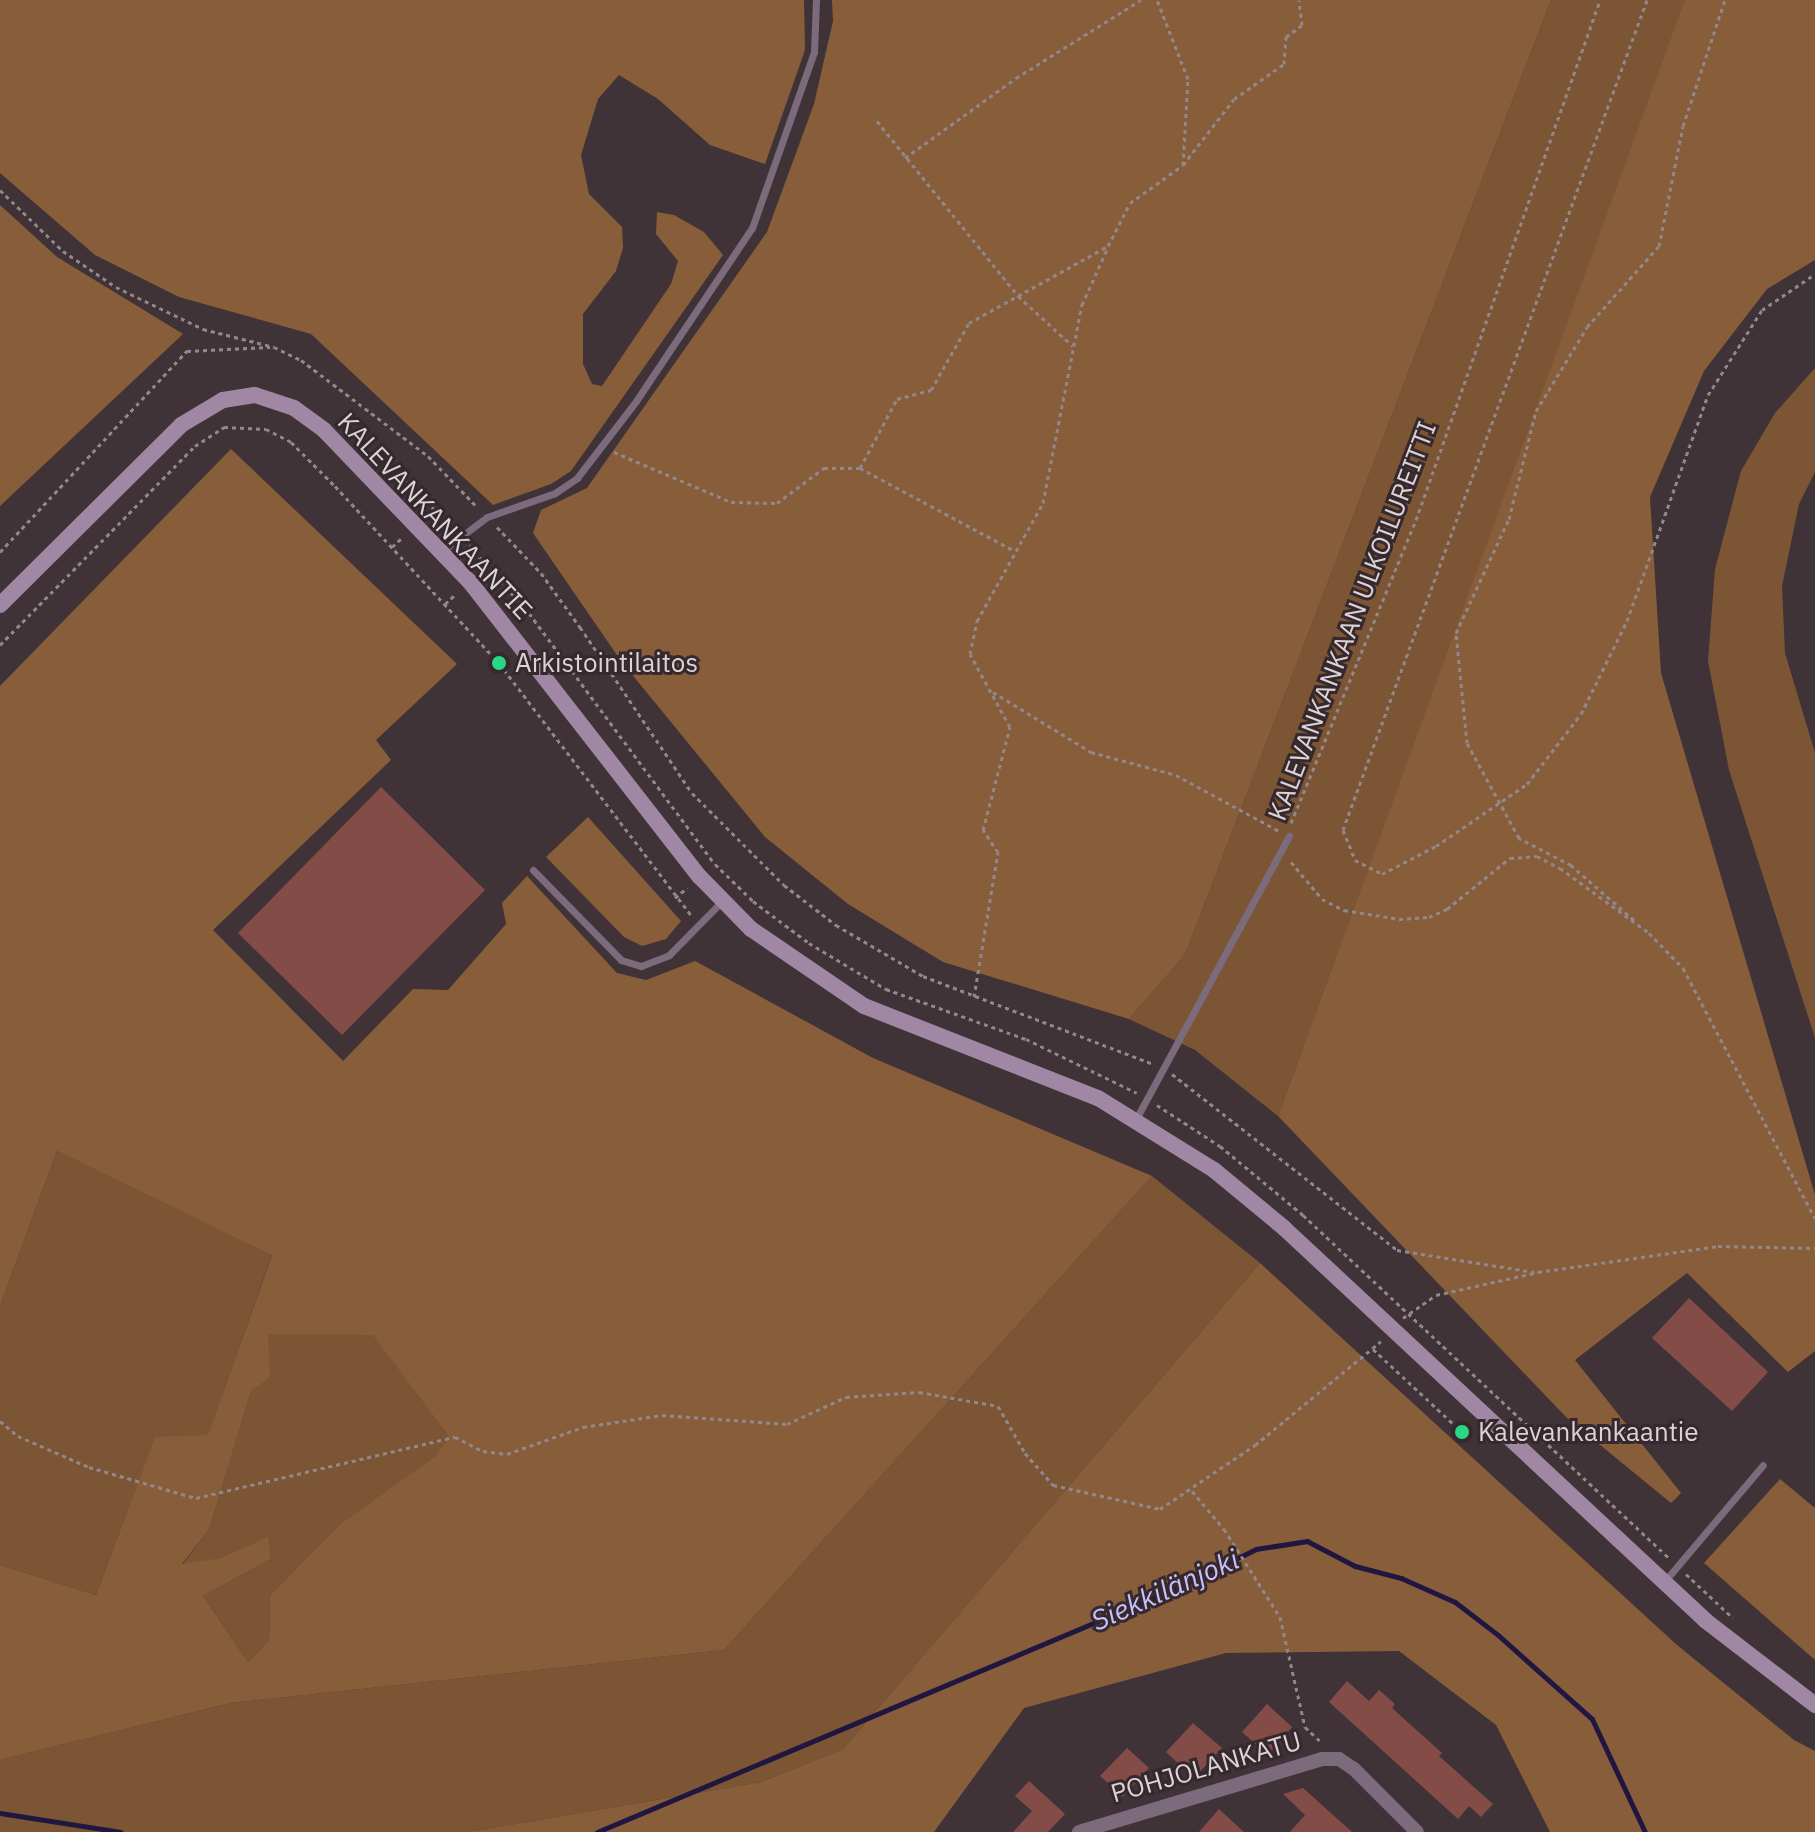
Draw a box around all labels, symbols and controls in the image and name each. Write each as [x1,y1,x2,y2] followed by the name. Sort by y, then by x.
[331,406,539,626] street label: KALEVANKANKAANTIE
[1261,417,1443,825] street label: KALEVANKANKAAN ULKOILUREITTI
[515,647,698,679] place label: Arkistointilaitos
[490,654,508,672] marker: Arkistointilaitos
[1478,1416,1699,1448] place label: Kalevankankaantie
[1453,1423,1471,1441] marker: Kalevankankaantie
[1086,1542,1244,1638] water label: Siekkilänjoki
[1107,1725,1305,1809] street label: POHJOLANKATU

